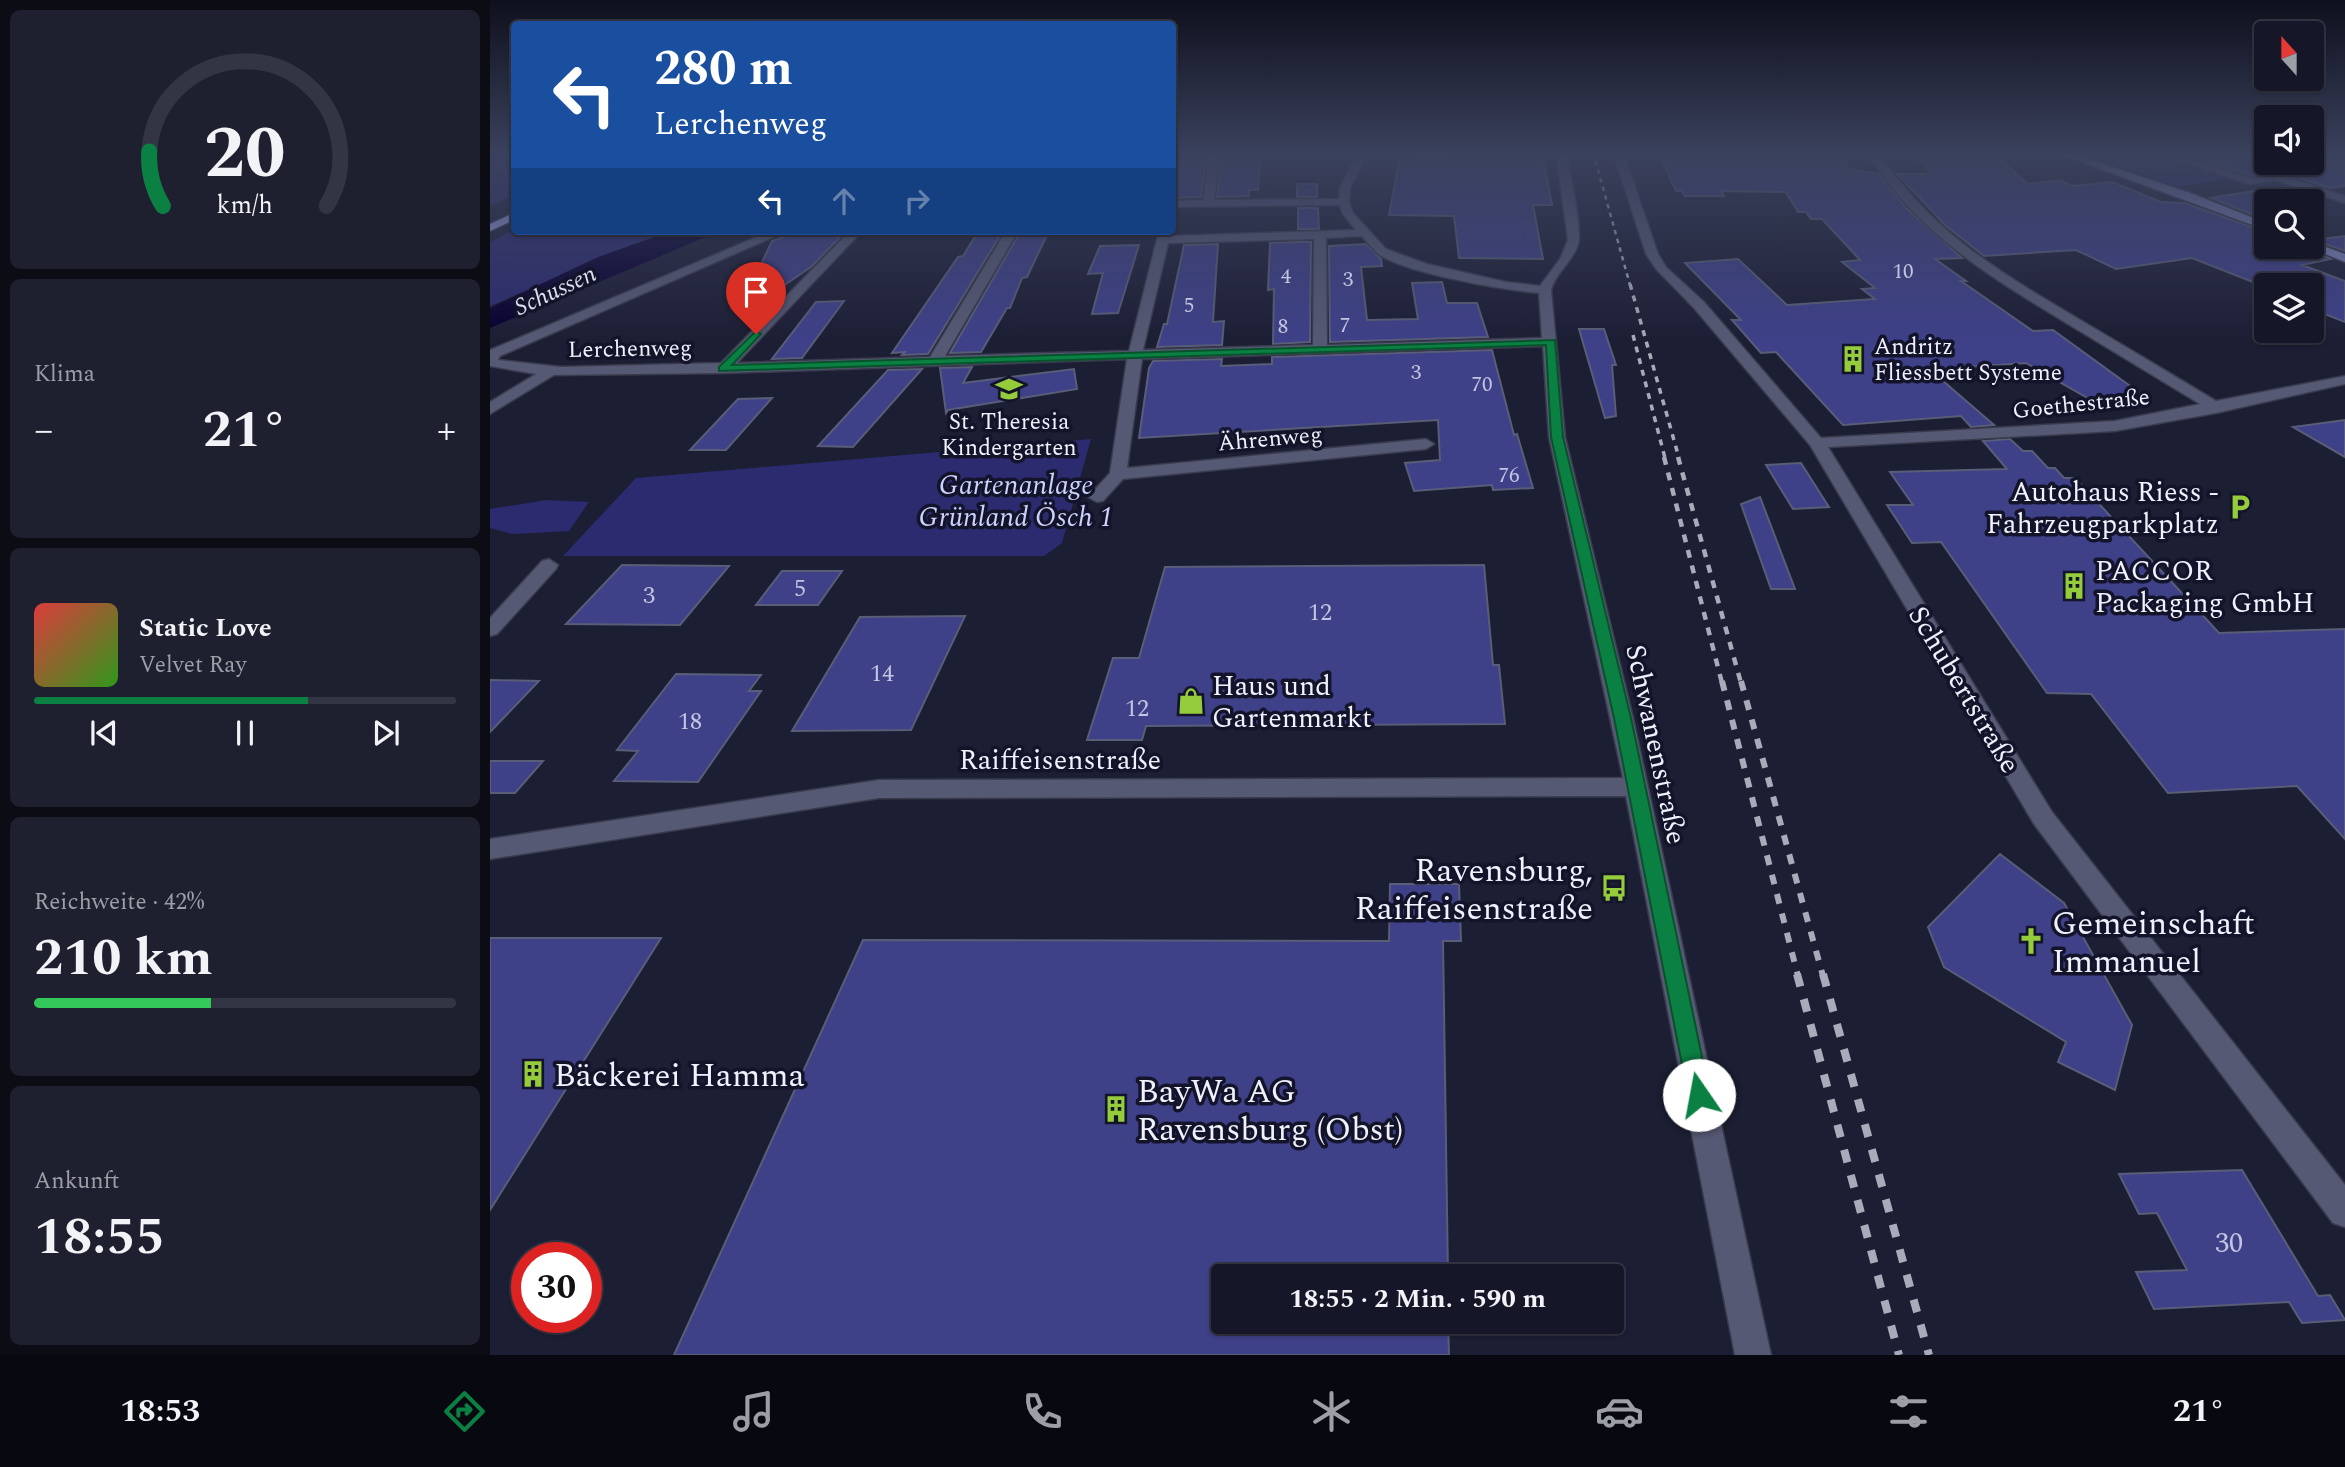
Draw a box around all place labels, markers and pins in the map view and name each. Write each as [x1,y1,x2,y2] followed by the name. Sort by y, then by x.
[726,262,786,334] pin
[1874,330,2062,391] place label: Andritz Fliessbett Systeme
[1838,344,1868,374] building icon: Andritz Fliessbett Systeme
[994,374,1024,404] school or university icon: St. Theresia Kindergarten
[941,405,1077,466] place label: St. Theresia Kindergarten
[1986,471,2219,546] place label: Autohaus Riess - Fahrzeugparkplatz
[2225,492,2255,522] parking icon: Autohaus Riess - Fahrzeugparkplatz
[2095,550,2314,625] place label: PACCOR Packaging GmbH
[2059,571,2089,601] building icon: PACCOR Packaging GmbH
[1212,665,1372,740] place label: Haus und Gartenmarkt
[1176,686,1206,716] shop icon: Haus und Gartenmarkt
[1355,846,1593,934] place label: Ravensburg, Raiffeisenstraße
[1599,873,1629,903] bus stop icon: Ravensburg, Raiffeisenstraße
[2052,899,2255,987] place label: Gemeinschaft Immanuel
[2016,926,2046,956] church icon: Gemeinschaft Immanuel
[554,1051,805,1101] place label: Bäckerei Hamma
[518,1059,548,1089] building icon: Bäckerei Hamma
[1137,1067,1403,1155] place label: BayWa AG Ravensburg (Obst)
[1101,1094,1131,1124] building icon: BayWa AG Ravensburg (Obst)

